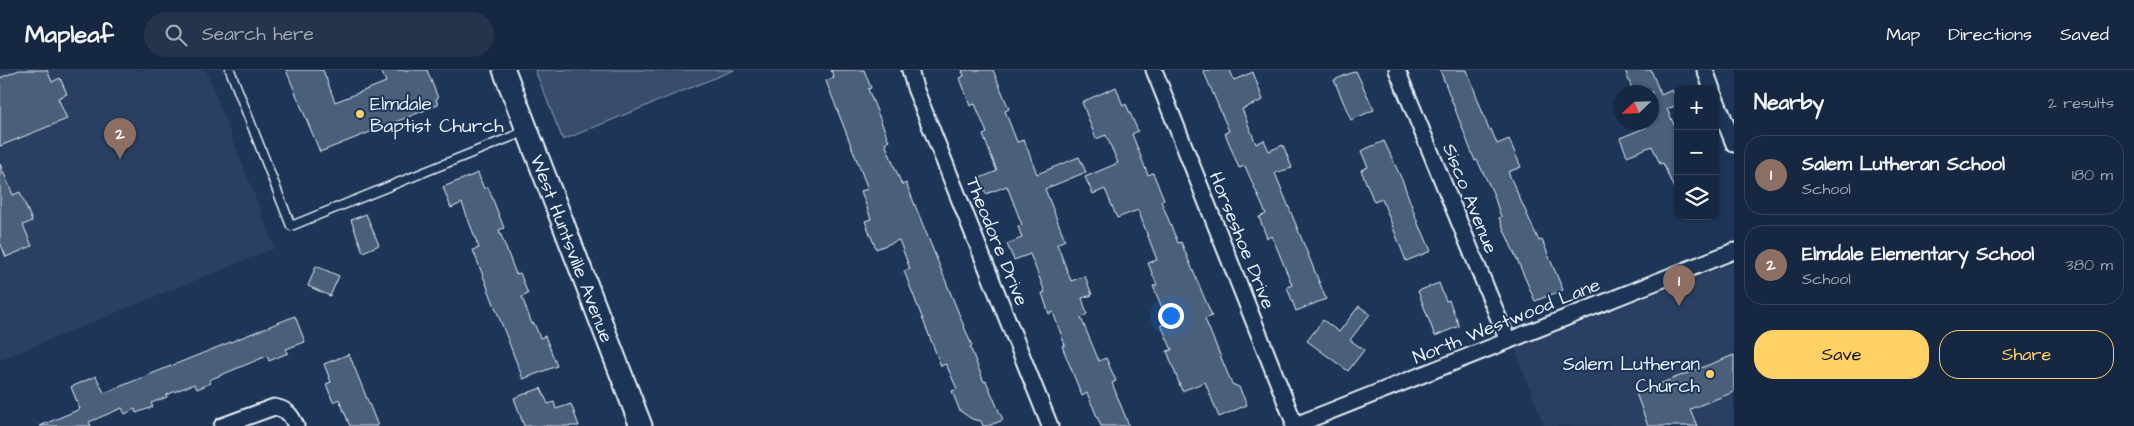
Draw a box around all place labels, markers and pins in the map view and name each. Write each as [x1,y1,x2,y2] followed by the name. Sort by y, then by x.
[370,91,504,140] place label: Elmdale Baptist Church
[354,108,366,120] marker: Elmdale Baptist Church
[104,118,136,159] pin: 2
[1663,265,1695,306] pin: 1
[1563,351,1701,400] place label: Salem Lutheran Church
[1704,368,1716,380] marker: Salem Lutheran Church

